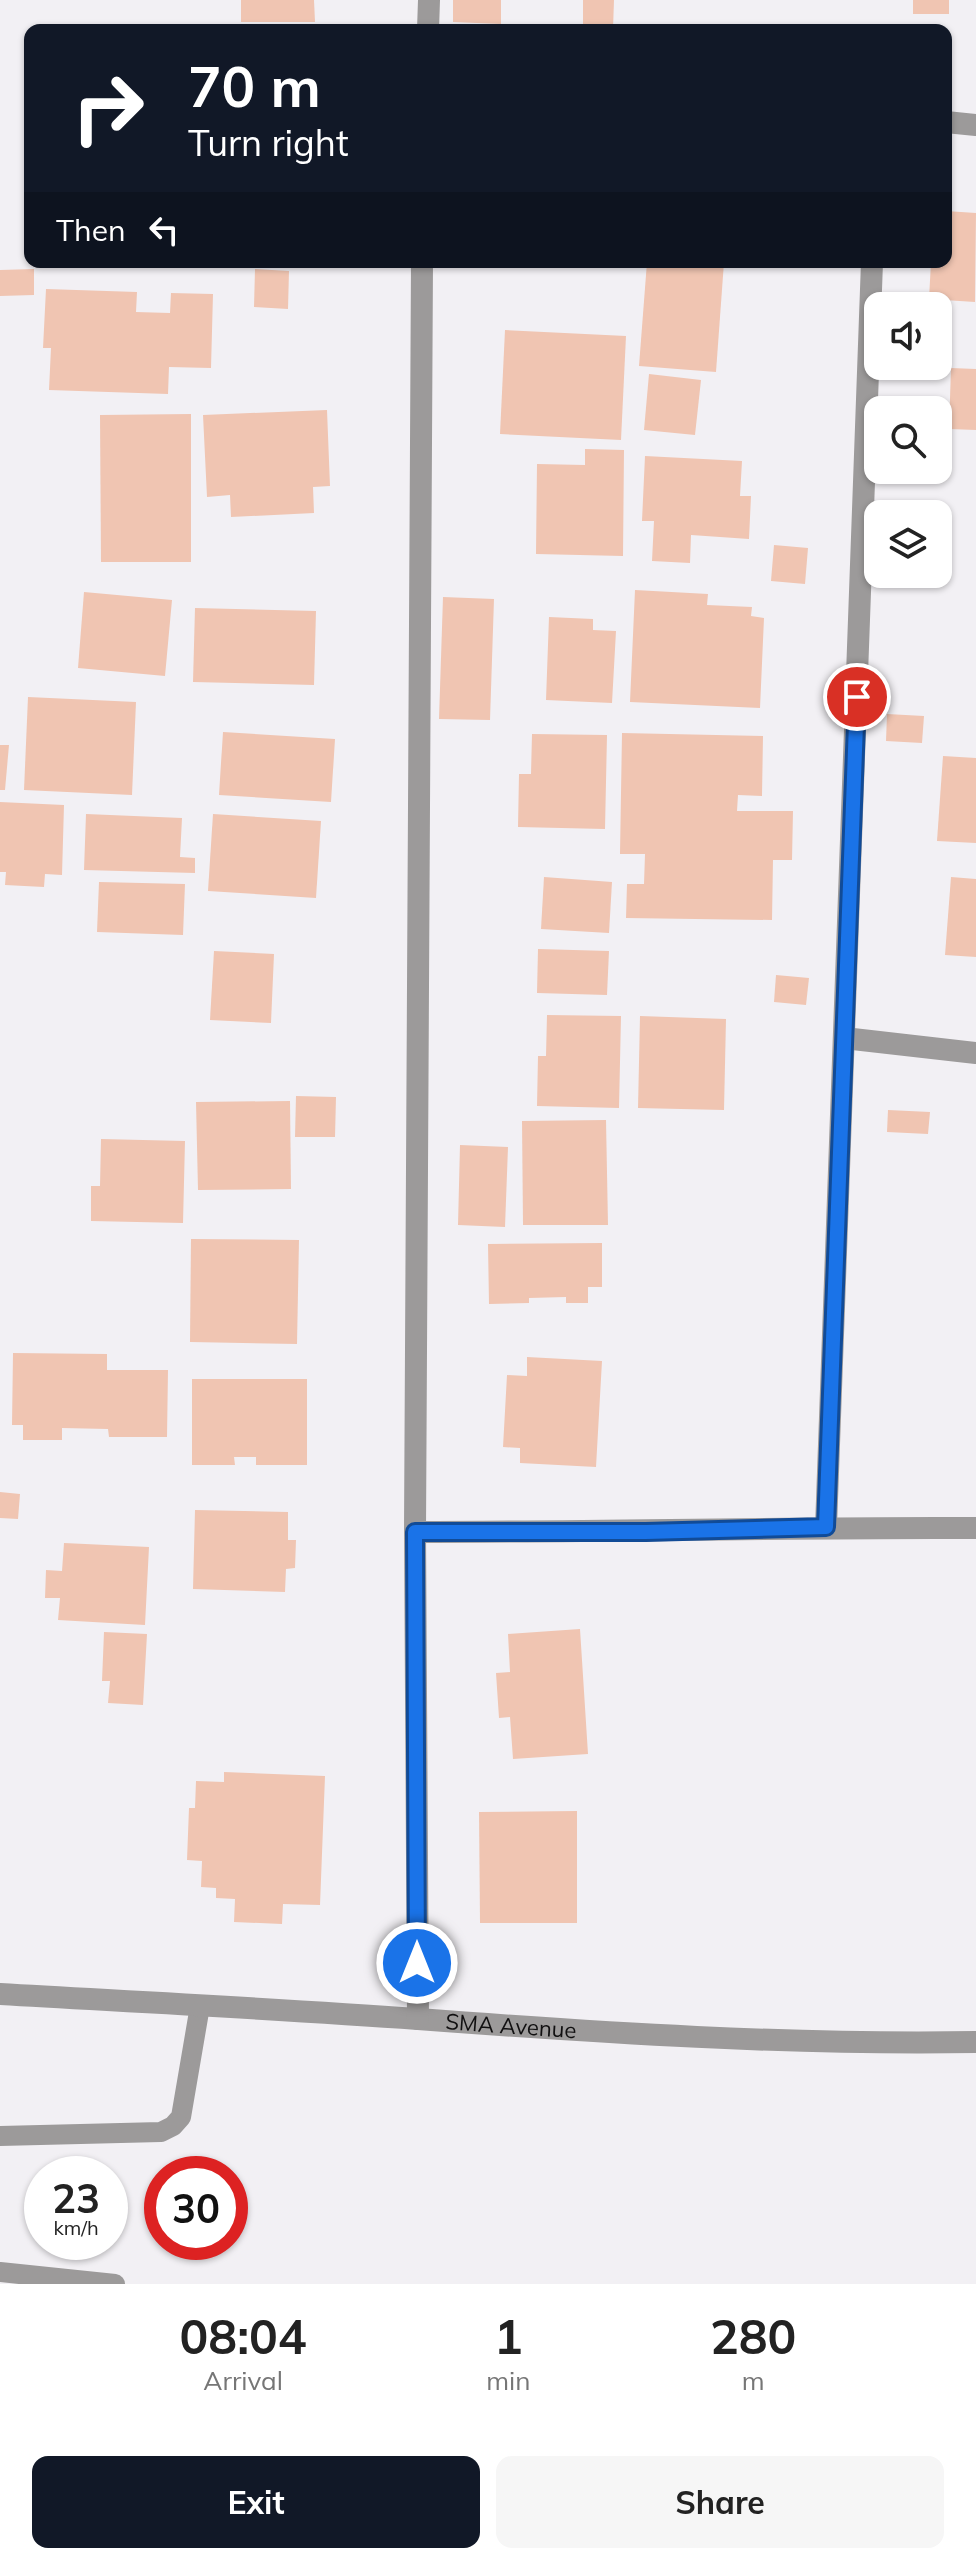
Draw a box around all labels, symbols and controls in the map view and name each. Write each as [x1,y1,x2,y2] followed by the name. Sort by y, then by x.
[188,51,321,121] text: 70 m
[56,56,160,160] icon: right
[188,120,349,165] text: Turn right
[142,208,186,252] icon: left
[56,211,126,249] text: Then
[864,292,952,588] map controls
[864,292,952,380] button: sound
[864,396,952,484] button: search
[864,500,952,588] button: layers
[823,663,891,731] pin
[835,675,879,719] icon: arrive
[375,1921,459,2005] position arrow
[444,2007,577,2044] street label: SMA Avenue
[144,2156,248,2260] speed limit sign: 30
[52,2173,100,2223] text: 23
[53,2215,99,2240] text: km/h
[180,2306,307,2366] text: 08:04
[494,2306,523,2366] text: 1
[710,2306,796,2366] text: 280
[203,2364,283,2397] text: Arrival
[486,2364,530,2397] text: min
[742,2364,765,2397] text: m
[32,2456,480,2548] button: Exit
[496,2456,944,2548] button: Share

